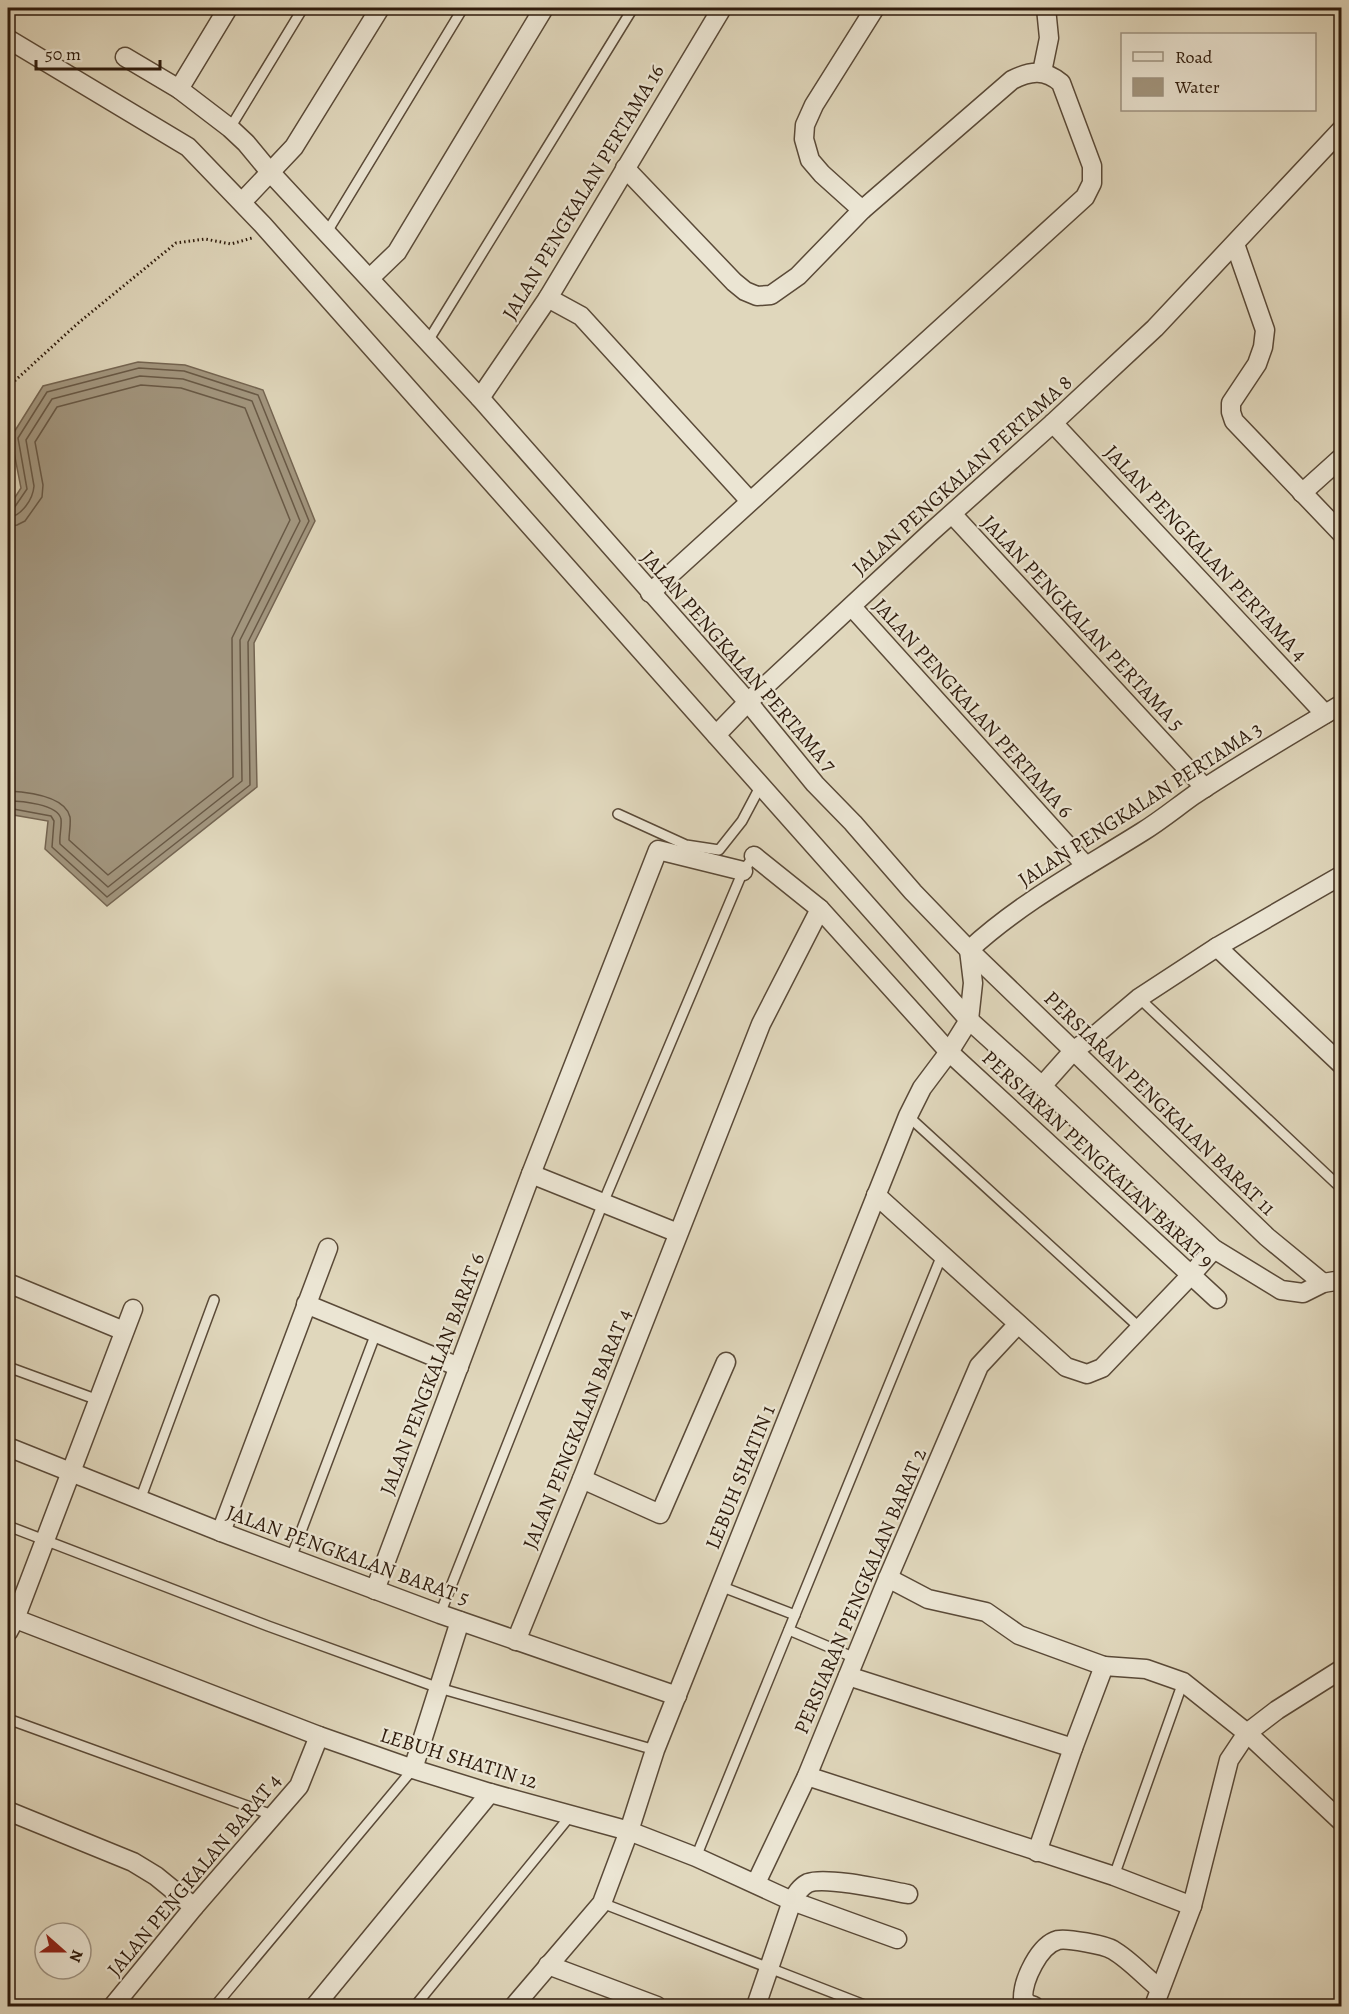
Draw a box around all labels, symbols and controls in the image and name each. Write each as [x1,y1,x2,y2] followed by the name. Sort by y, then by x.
[36,33,160,71] scale bar
[1121,33,1316,111] legend
[45,42,81,66] text: 50 m
[1175,45,1213,69] text: Road
[495,59,671,325] street label: JALAN PENGKALAN PERTAMA 16
[1174,75,1220,99] text: Water
[846,369,1078,581] street label: JALAN PENGKALAN PERTAMA 8
[1098,439,1314,667] street label: JALAN PENGKALAN PERTAMA 4
[975,509,1191,737] street label: JALAN PENGKALAN PERTAMA 5
[635,544,843,778] street label: JALAN PENGKALAN PERTAMA 7
[867,592,1079,824] street label: JALAN PENGKALAN PERTAMA 6
[1013,715,1267,893] street label: JALAN PENGKALAN PERTAMA 3
[1038,984,1282,1222] street label: PERSIARAN PENGKALAN BARAT 11
[976,1044,1220,1274] street label: PERSIARAN PENGKALAN BARAT 9
[373,1249,491,1499] street label: JALAN PENGKALAN BARAT 6
[516,1305,638,1553] street label: JALAN PENGKALAN BARAT 4
[698,1401,782,1553] street label: LEBUH SHATIN 1
[787,1444,933,1738] street label: PERSIARAN PENGKALAN BARAT 2
[223,1498,473,1612] street label: JALAN PENGKALAN BARAT 5
[377,1721,541,1795] street label: LEBUH SHATIN 12
[101,1768,287,1982] street label: JALAN PENGKALAN BARAT 4
[33,1921,93,1981] north arrow
[64,1947,88,1966] text: N

